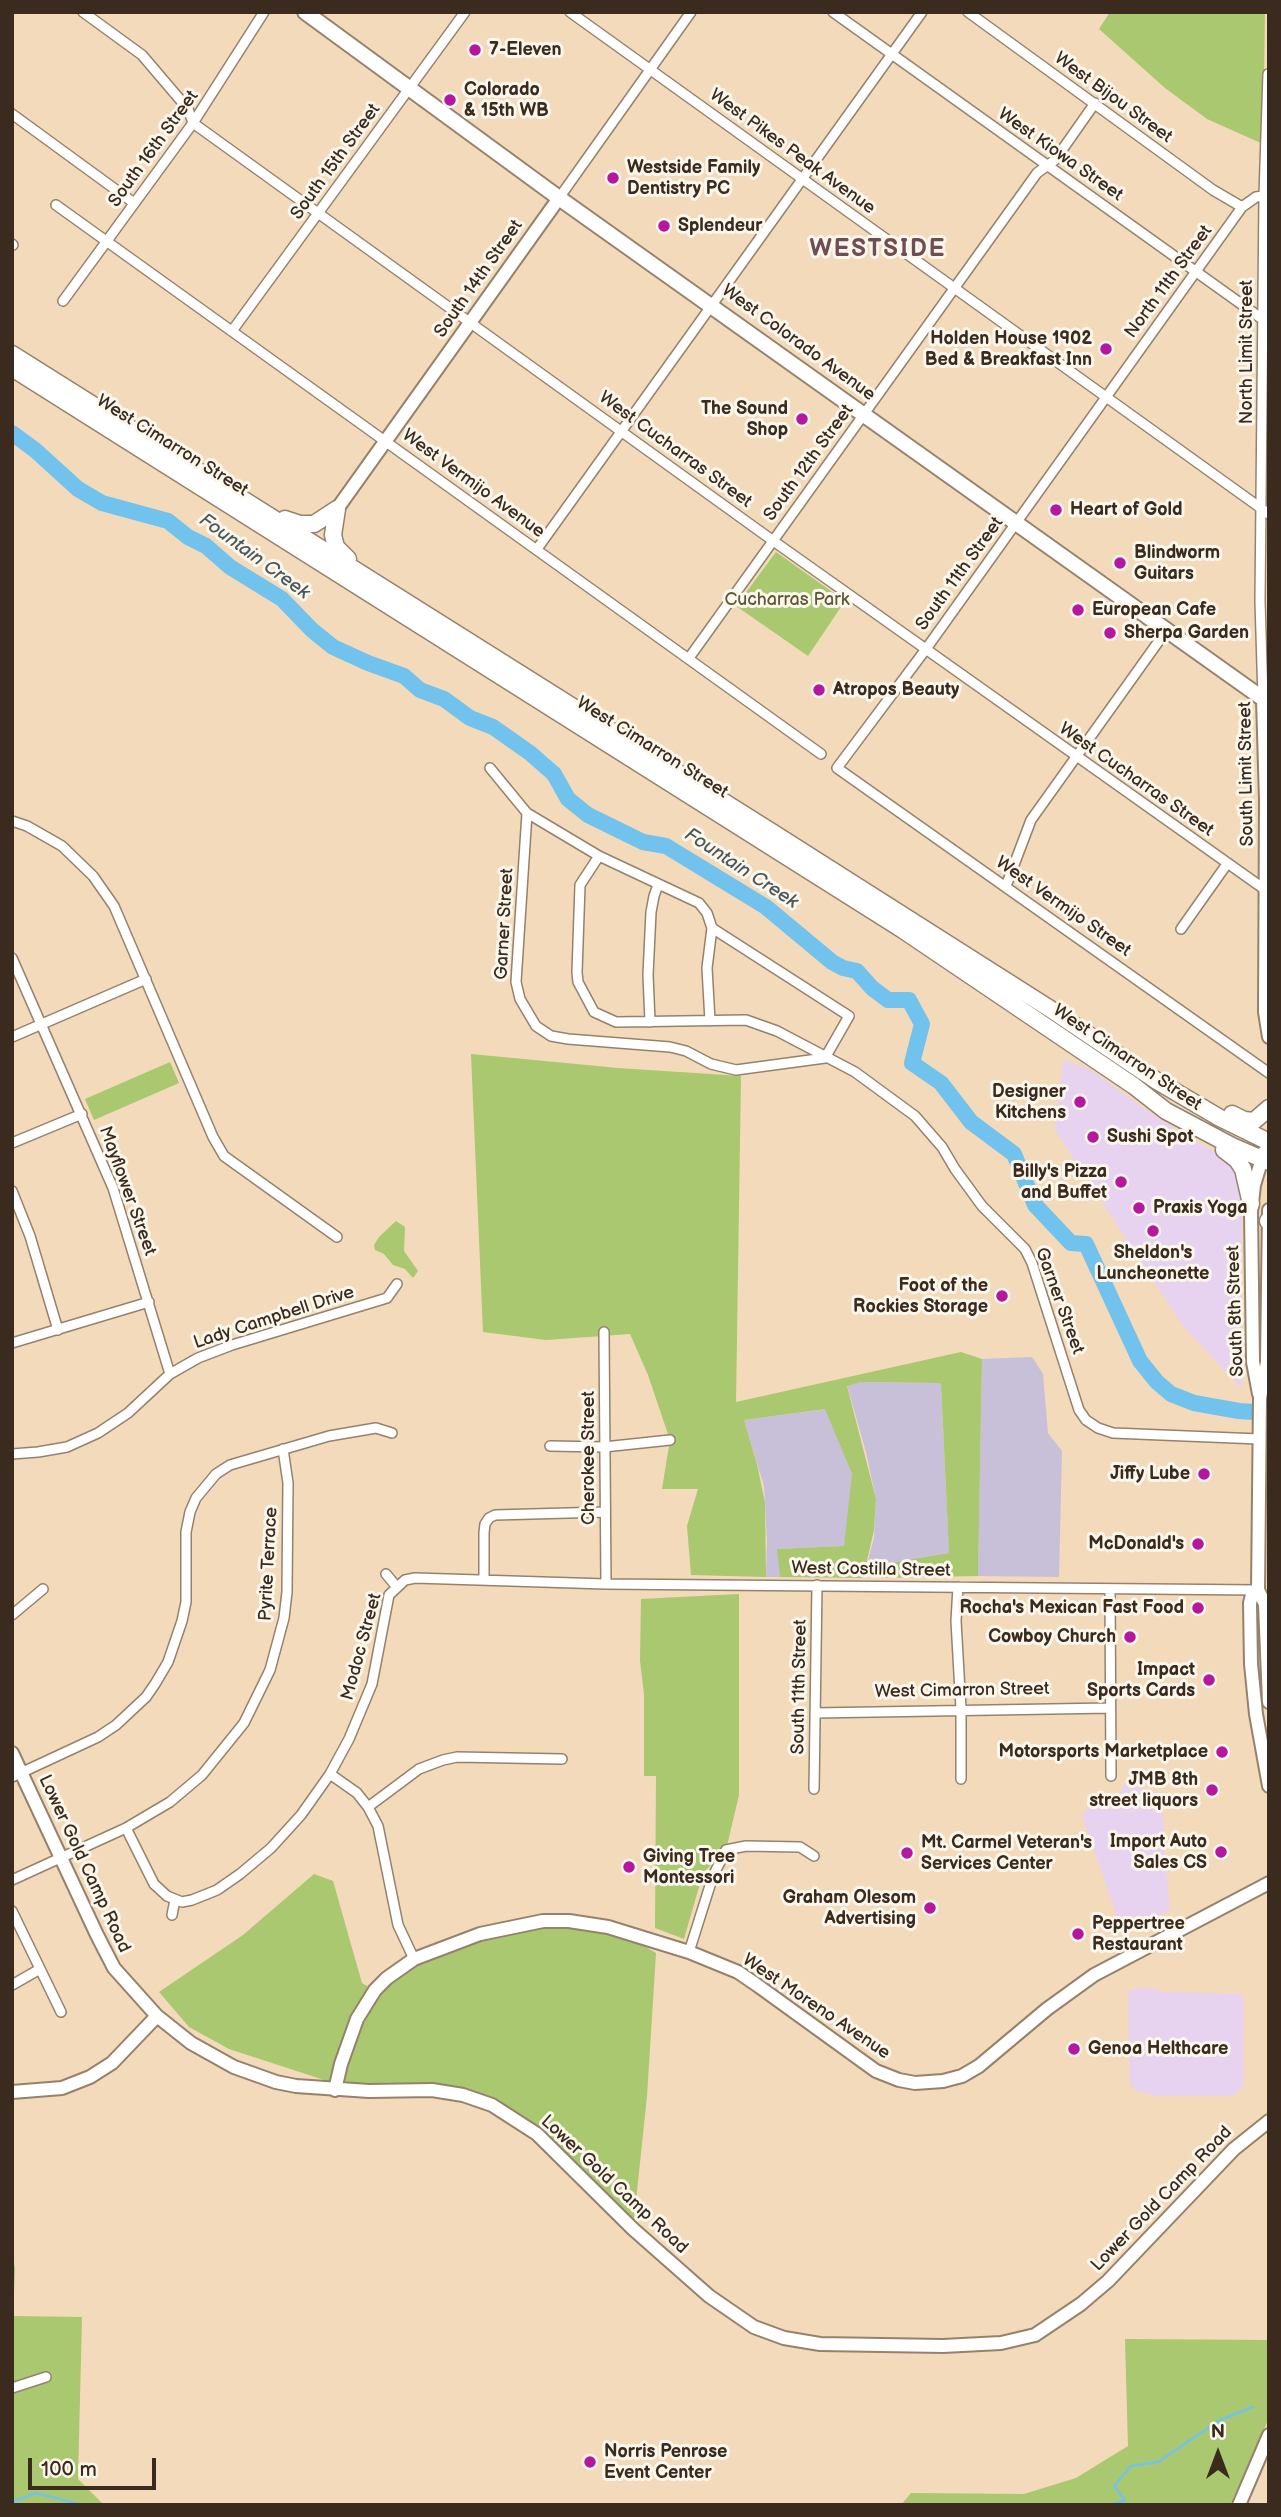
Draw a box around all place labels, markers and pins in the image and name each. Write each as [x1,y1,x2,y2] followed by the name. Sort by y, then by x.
[489,39,561,61] place label: 7-Eleven
[467,42,483,58] marker: 7-Eleven
[464,79,549,122] place label: Colorado & 15th WB
[442,92,458,108] marker: Colorado & 15th WB
[627,157,760,200] place label: Westside Family Dentistry PC
[605,170,621,186] marker: Westside Family Dentistry PC
[678,215,762,237] place label: Splendeur
[656,218,672,234] marker: Splendeur
[925,328,1092,370] place label: Holden House 1902 Bed & Breakfast Inn
[1098,341,1114,357] marker: Holden House 1902 Bed & Breakfast Inn
[701,398,788,440] place label: The Sound Shop
[794,411,810,427] marker: The Sound Shop
[1070,499,1182,521] place label: Heart of Gold
[1048,502,1064,518] marker: Heart of Gold
[1134,542,1220,584] place label: Blindworm Guitars
[1112,555,1128,571] marker: Blindworm Guitars
[1092,599,1216,621] place label: European Cafe
[1070,602,1086,618] marker: European Cafe
[1124,622,1249,644] place label: Sherpa Garden
[1102,625,1118,641] marker: Sherpa Garden
[833,679,959,701] place label: Atropos Beauty
[811,682,827,698] marker: Atropos Beauty
[992,1081,1066,1124] place label: Designer Kitchens
[1072,1094,1088,1110] marker: Designer Kitchens
[1107,1126,1194,1148] place label: Sushi Spot
[1085,1129,1101,1145] marker: Sushi Spot
[1012,1161,1107,1204] place label: Billy's Pizza and Buffet
[1113,1174,1129,1190] marker: Billy's Pizza and Buffet
[1153,1197,1248,1219] place label: Praxis Yoga
[1131,1200,1147,1216] marker: Praxis Yoga
[1145,1223,1161,1239] marker: Sheldon's Luncheonette
[1097,1242,1209,1284] place label: Sheldon's Luncheonette
[853,1275,988,1318] place label: Foot of the Rockies Storage
[994,1288,1010,1304] marker: Foot of the Rockies Storage
[1110,1463,1190,1485] place label: Jiffy Lube
[1196,1466,1212,1482] marker: Jiffy Lube
[1088,1533,1184,1555] place label: McDonald's
[1190,1536,1206,1552] marker: McDonald's
[959,1597,1184,1619] place label: Rocha's Mexican Fast Food
[1190,1600,1206,1616] marker: Rocha's Mexican Fast Food
[988,1626,1116,1648] place label: Cowboy Church
[1122,1629,1138,1645] marker: Cowboy Church
[1087,1659,1195,1702] place label: Impact Sports Cards
[1201,1672,1217,1688] marker: Impact Sports Cards
[999,1741,1208,1763] place label: Motorsports Marketplace
[1214,1744,1230,1760] marker: Motorsports Marketplace
[1089,1769,1198,1812] place label: JMB 8th street liquors
[1204,1782,1220,1798] marker: JMB 8th street liquors
[1110,1831,1207,1874] place label: Import Auto Sales CS
[921,1832,1092,1874] place label: Mt. Carmel Veteran's Services Center
[1213,1844,1229,1860] marker: Import Auto Sales CS
[899,1845,915,1861] marker: Mt. Carmel Veteran's Services Center
[643,1846,735,1888] place label: Giving Tree Montessori
[621,1859,637,1875] marker: Giving Tree Montessori
[783,1887,916,1930] place label: Graham Olesom Advertising
[922,1900,938,1916] marker: Graham Olesom Advertising
[1092,1913,1185,1955] place label: Peppertree Restaurant
[1070,1926,1086,1942] marker: Peppertree Restaurant
[1088,2038,1228,2060] place label: Genoa Helthcare
[1066,2041,1082,2057] marker: Genoa Helthcare
[604,2441,727,2484] place label: Norris Penrose Event Center
[582,2454,598,2470] marker: Norris Penrose Event Center

